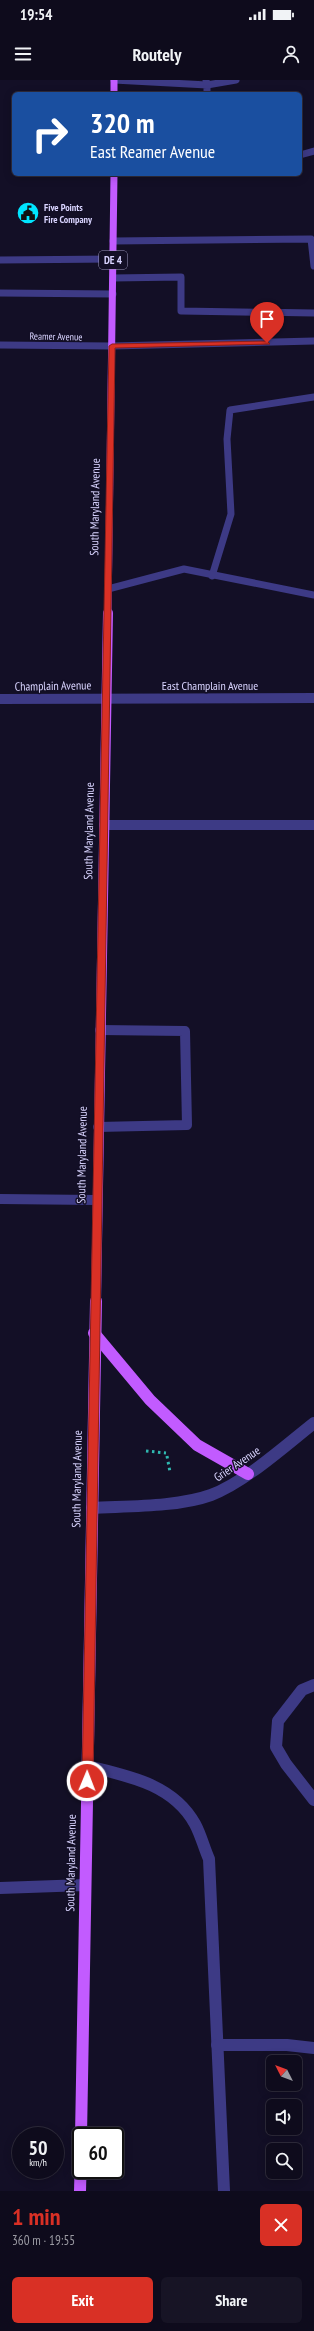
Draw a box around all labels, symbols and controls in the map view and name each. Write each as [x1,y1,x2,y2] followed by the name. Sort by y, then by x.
[20,5,52,24] text: 19:54
[12,43,34,65] icon: menu
[133,43,181,66] text: Routely
[280,43,302,65] icon: person
[90,104,154,141] text: 320 m
[24,108,76,160] icon: right
[90,140,215,163] text: East Reamer Avenue
[15,200,41,226] public building icon: Five Points Fire Company
[44,201,93,226] place label: Five Points Fire Company
[99,251,127,269] road number: DE 4
[250,302,284,343] pin
[256,308,278,330] icon: arrive
[29,330,83,343] street label: Reamer Avenue
[86,458,103,556] street label: South Maryland Avenue
[15,677,91,694] street label: Champlain Avenue
[162,678,258,693] street label: East Champlain Avenue
[80,782,97,880] street label: South Maryland Avenue
[73,1106,90,1204] street label: South Maryland Avenue
[68,1430,85,1528] street label: South Maryland Avenue
[211,1443,263,1485] street label: Grier Avenue
[66,1760,108,1802] position arrow
[62,1814,79,1912] street label: South Maryland Avenue
[266,2055,302,2091] north arrow
[266,2055,302,2179] map controls
[266,2099,302,2135] button: sound
[72,2127,124,2179] speed limit sign: 60
[28,2135,48,2161] text: 50
[266,2143,302,2179] button: search
[29,2156,47,2169] text: km/h
[12,2201,60,2232] text: 1 min
[260,2204,302,2246] button: close
[12,2232,75,2249] text: 360 m · 19:55
[12,2277,153,2323] button: Exit
[161,2277,302,2323] button: Share

